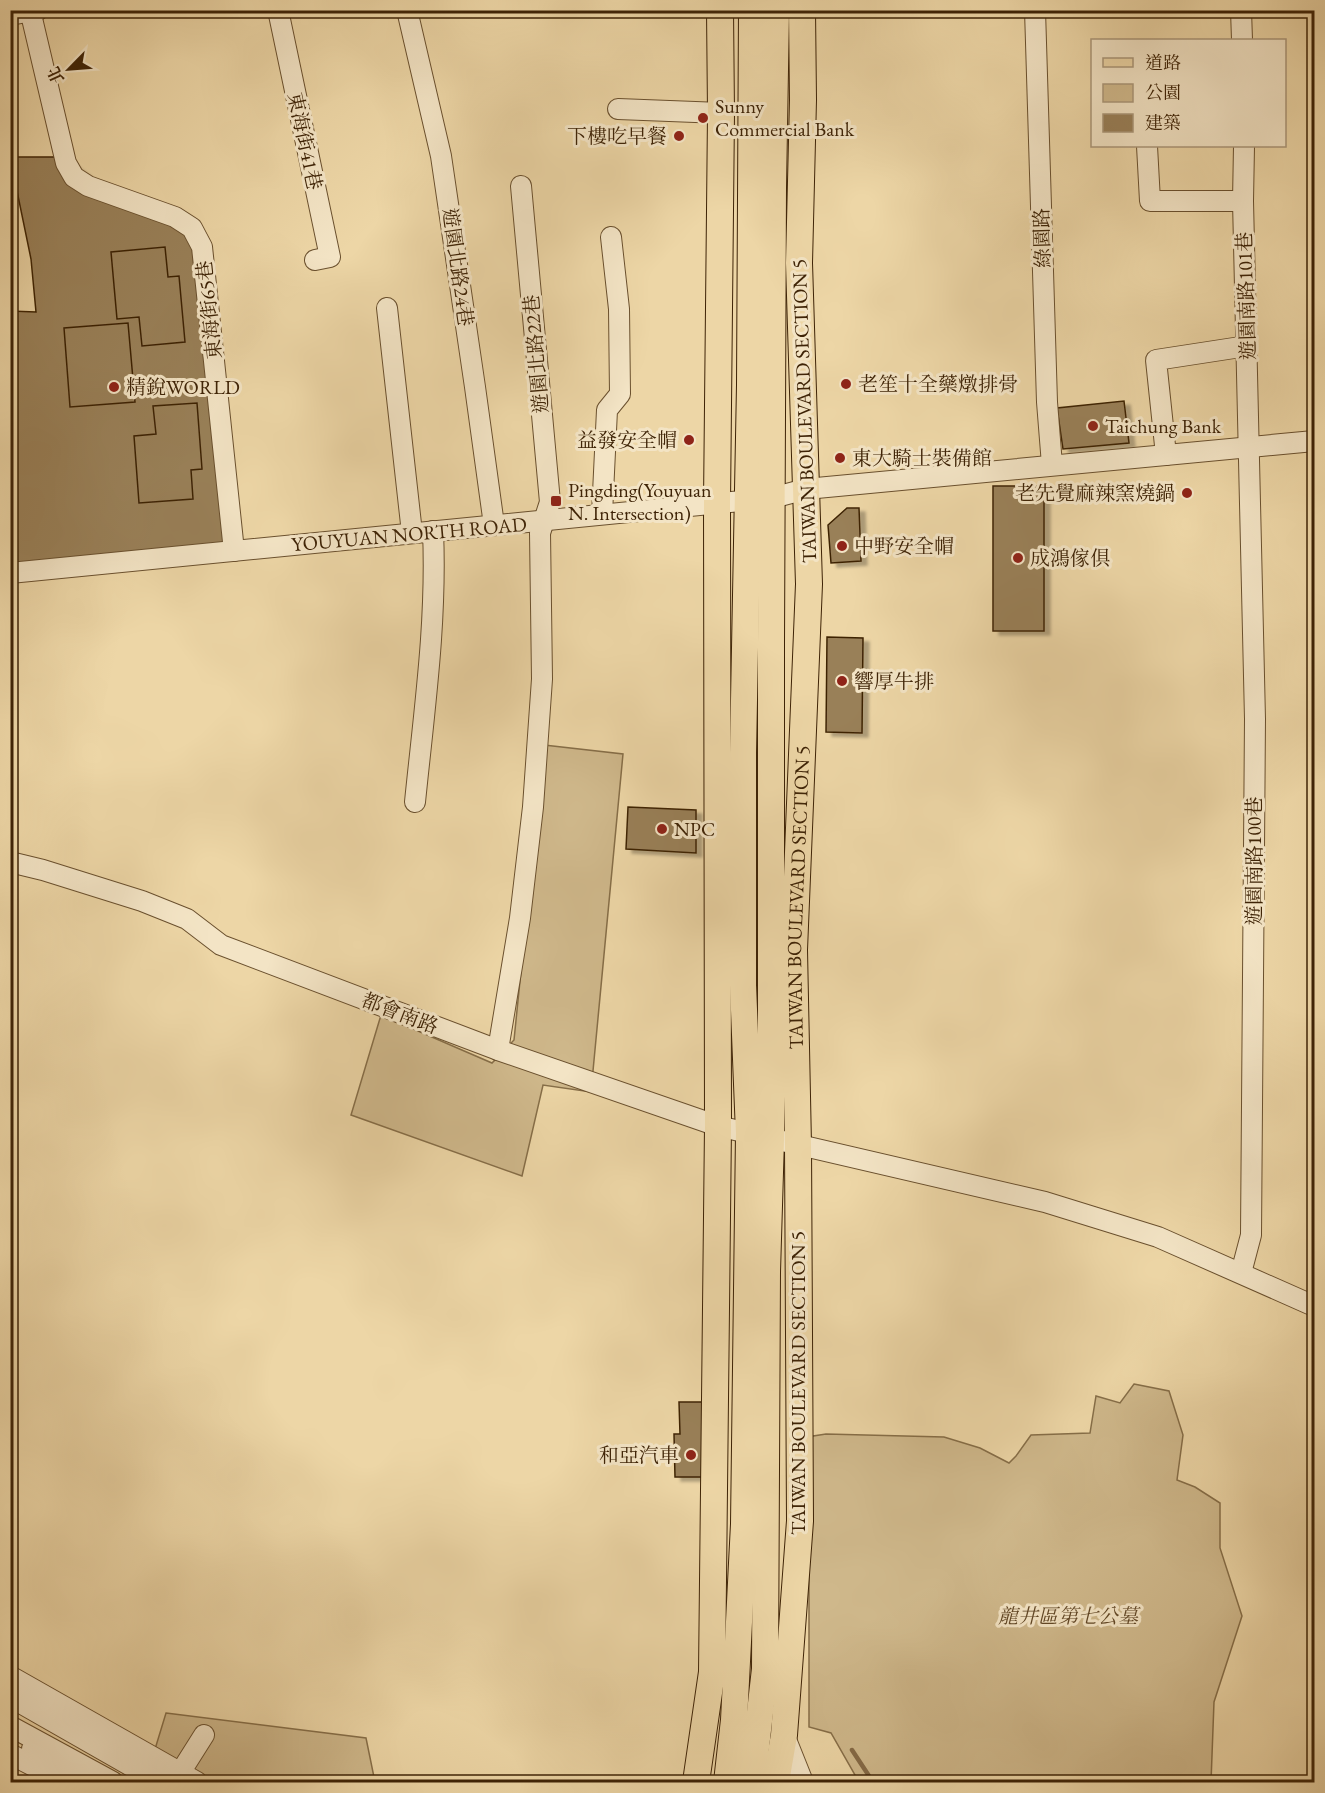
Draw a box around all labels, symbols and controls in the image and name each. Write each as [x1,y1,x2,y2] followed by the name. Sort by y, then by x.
[39,39,99,99] north arrow
[1091,39,1286,147] legend
[1145,51,1181,74] text: 道路
[43,63,69,87] text: 北
[1145,81,1181,104] text: 公園
[282,90,328,192] street label: 東海街41巷
[715,93,855,142] place label: Sunny Commercial Bank
[696,111,710,125] marker: Sunny Commercial Bank
[1145,111,1181,134] text: 建築
[567,123,667,149] place label: 下樓吃早餐
[672,129,686,143] marker: 下樓吃早餐
[437,206,479,328] street label: 遊園北路24巷
[1028,208,1056,268] street label: 綠園路
[1231,231,1261,361] street label: 遊園南路101巷
[191,259,227,361] street label: 東海街65巷
[786,259,822,563] street label: TAIWAN BOULEVARD SECTION 5
[518,293,554,415] street label: 遊園北路22巷
[858,371,1018,397] place label: 老笙十全藥燉排骨
[126,374,240,400] place label: 精銳WORLD
[839,377,853,391] marker: 老笙十全藥燉排骨
[107,380,121,394] marker: 精銳WORLD
[1105,413,1222,439] place label: Taichung Bank
[1086,419,1100,433] marker: Taichung Bank
[577,427,677,453] place label: 益發安全帽
[682,433,696,447] marker: 益發安全帽
[852,445,992,471] place label: 東大騎士裝備館
[833,451,847,465] marker: 東大騎士裝備館
[568,477,712,526] place label: Pingding(Youyuan N. Intersection)
[1015,480,1175,506] place label: 老先覺麻辣窯燒鍋
[1180,486,1194,500] marker: 老先覺麻辣窯燒鍋
[549,494,563,508] marker: Pingding(Youyuan N. Intersection)
[290,511,528,557] street label: YOUYUAN NORTH ROAD
[854,533,954,559] place label: 中野安全帽
[835,539,849,553] marker: 中野安全帽
[1030,545,1110,571] place label: 成鴻傢俱
[1011,551,1025,565] marker: 成鴻傢俱
[854,668,934,694] place label: 響厚牛排
[835,674,849,688] marker: 響厚牛排
[781,745,815,1050] street label: TAIWAN BOULEVARD SECTION 5
[1241,797,1267,925] street label: 遊園南路100巷
[674,816,715,842] place label: NPC
[655,822,669,836] marker: NPC
[358,987,442,1039] street label: 都會南路
[785,1231,811,1535] street label: TAIWAN BOULEVARD SECTION 5
[599,1442,679,1468] place label: 和亞汽車
[684,1448,698,1462] marker: 和亞汽車
[998,1603,1141,1629] park label: 龍井區第七公墓

